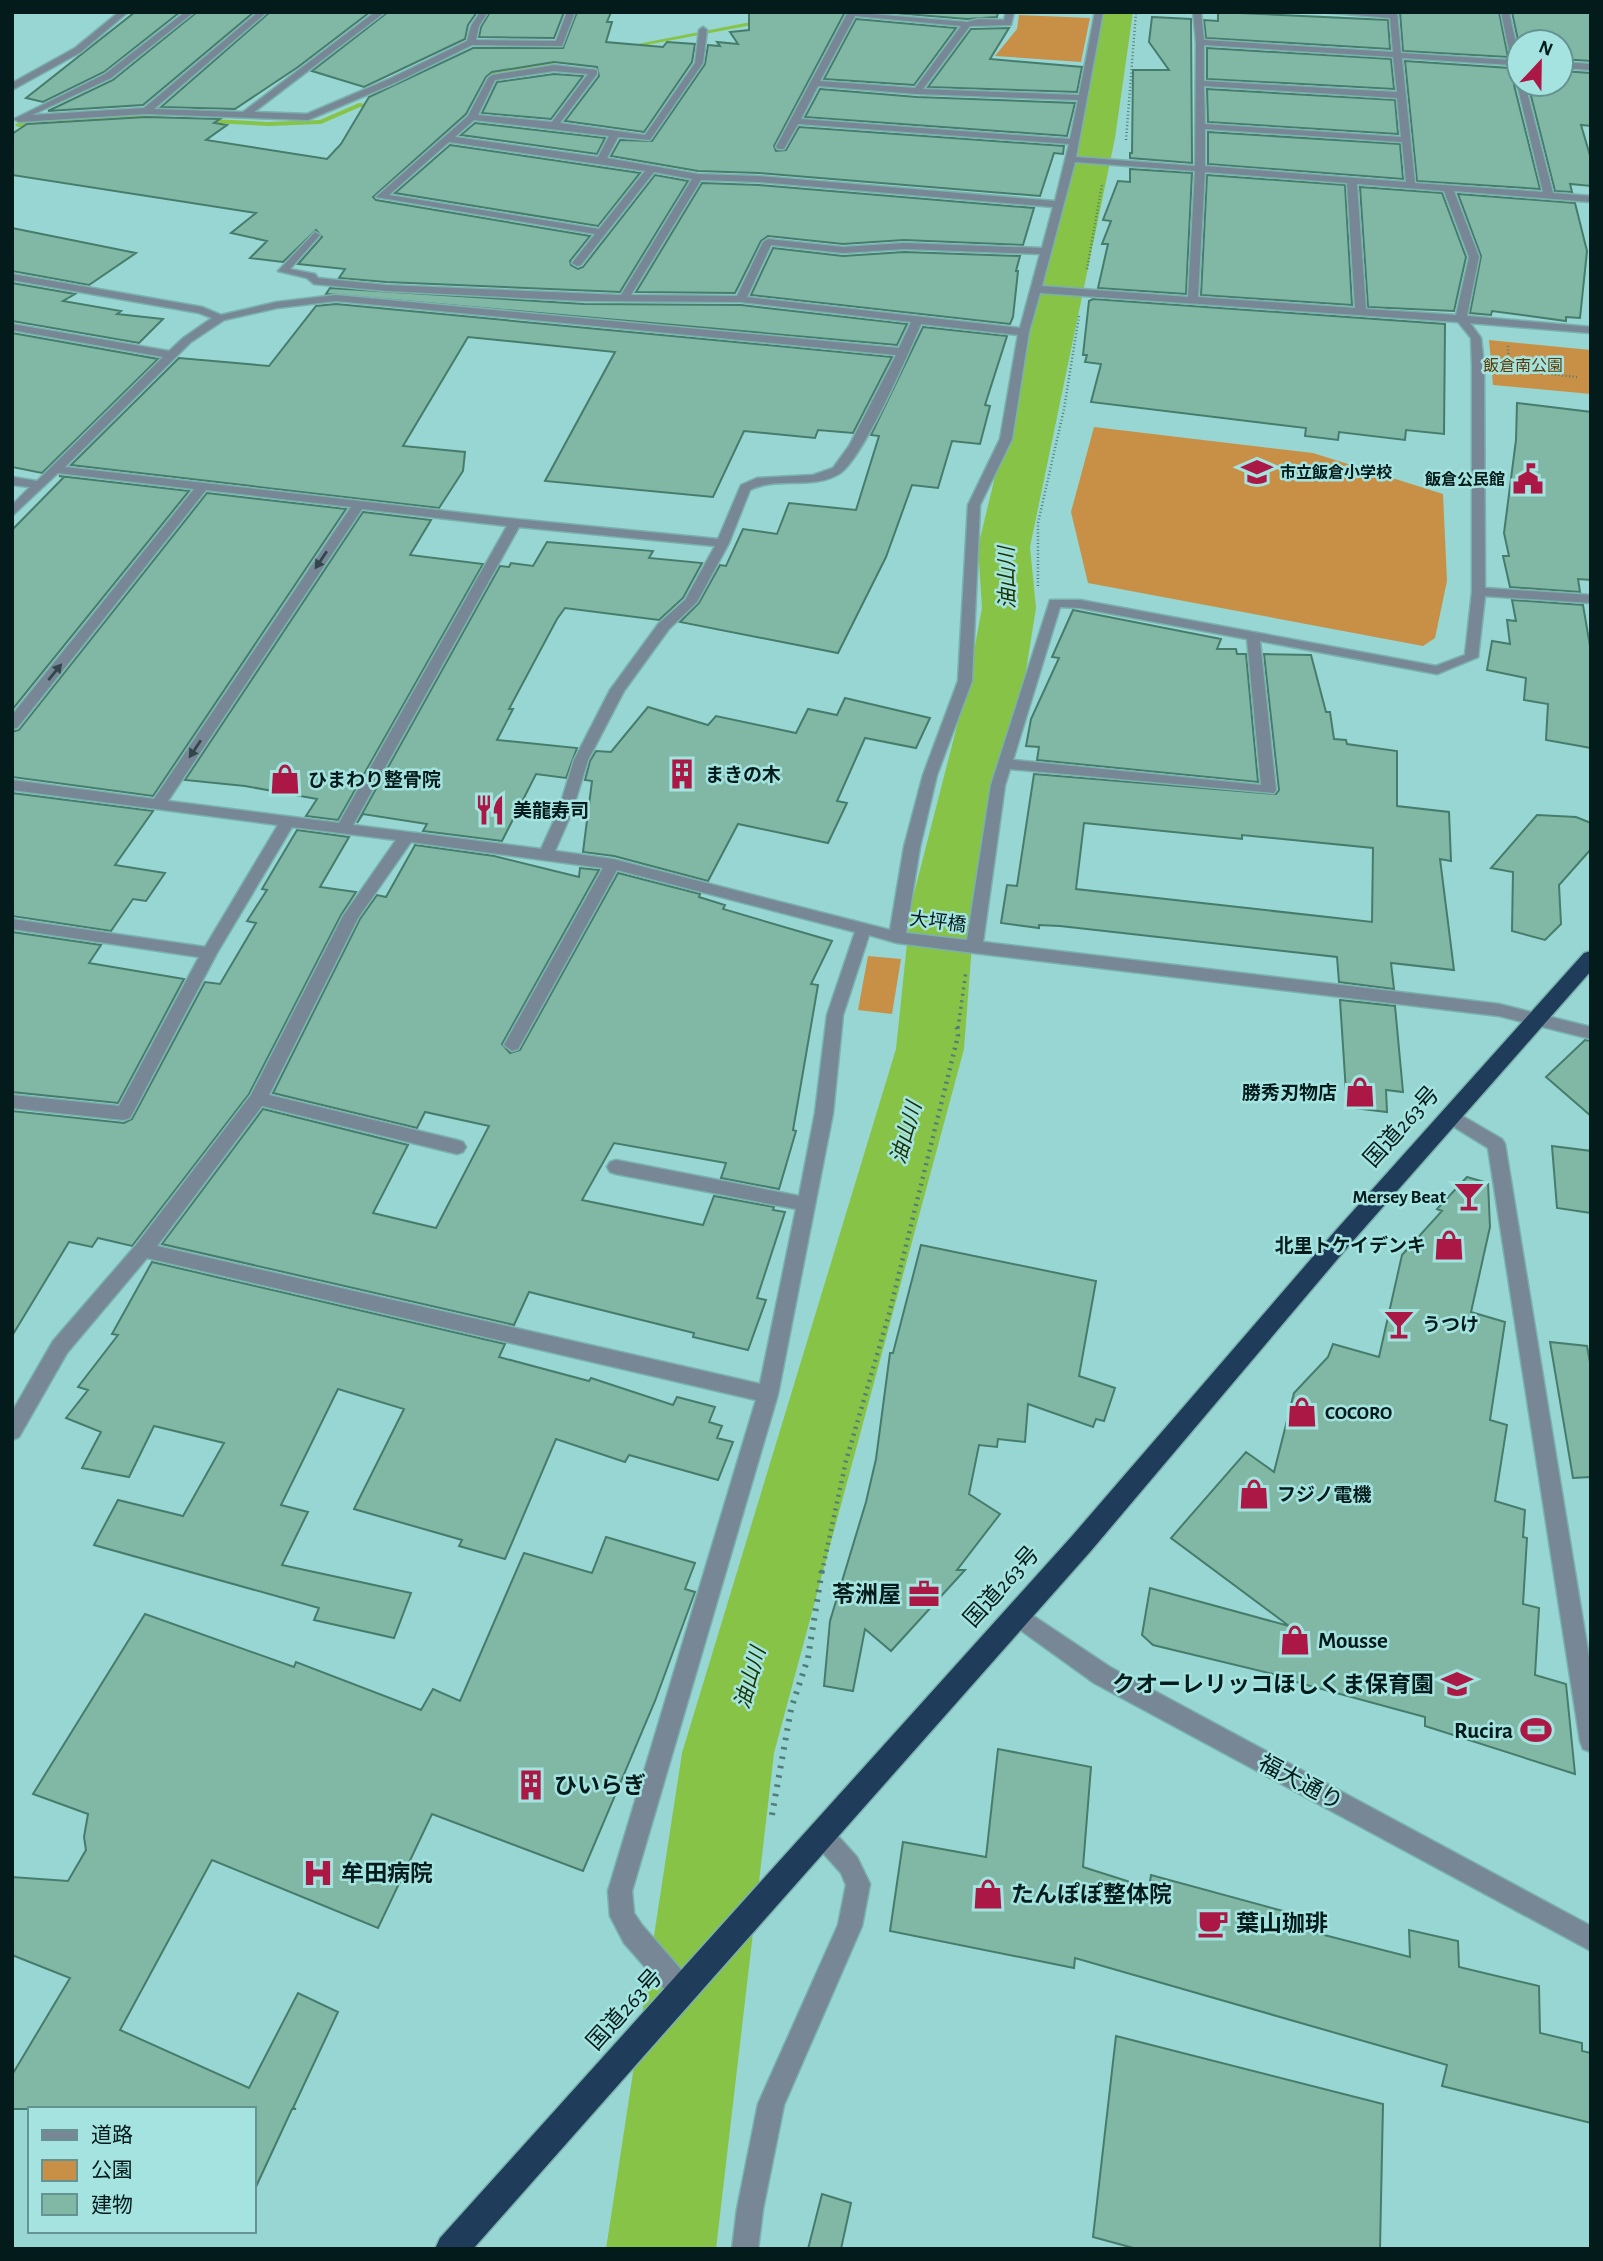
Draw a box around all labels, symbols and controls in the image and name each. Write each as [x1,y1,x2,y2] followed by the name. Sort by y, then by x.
[1505,28,1575,98] north arrow
[1536,37,1555,60] text: N
[1483,357,1563,374] park label: 飯倉南公園
[1240,455,1274,489] school or university icon: 市立飯倉小学校
[1511,462,1545,496] public building icon: 飯倉公民館
[1280,464,1392,481] place label: 市立飯倉小学校
[1424,471,1505,488] place label: 飯倉公民館
[995,544,1019,610] water label: 油山川
[314,551,328,569] one-way arrow
[47,663,62,681] one-way arrow
[188,740,201,759] one-way arrow
[665,757,699,791] building icon: まきの木
[268,762,302,796] shop icon: ひまわり整骨院
[705,765,781,785] place label: まきの木
[308,770,441,790] place label: ひまわり整骨院
[473,793,507,827] restaurant icon: 美龍寿司
[513,800,589,821] place label: 美龍寿司
[908,909,967,935] street label: 大坪橋
[1343,1075,1377,1109] shop icon: 勝秀刃物店
[1359,1081,1444,1172] street label: 国道263号
[1242,1082,1337,1103] place label: 勝秀刃物店
[887,1098,926,1166] water label: 油山川
[1452,1179,1486,1213] bar icon: Mersey Beat
[1353,1188,1447,1207] place label: Mersey Beat
[1432,1228,1466,1262] shop icon: 北里トケイデンキ
[1274,1235,1426,1256] place label: 北里トケイデンキ
[1382,1307,1416,1341] bar icon: うつけ
[1422,1315,1479,1335] place label: うつけ
[1285,1395,1319,1429] shop icon: COCORO
[1325,1404,1392,1423] place label: COCORO
[1237,1477,1271,1511] shop icon: フジノ電機
[1277,1484,1372,1505] place label: フジノ電機
[959,1541,1044,1632] street label: 国道263号
[907,1577,941,1611] office icon: 苓洲屋
[832,1582,901,1607] place label: 苓洲屋
[1278,1623,1312,1657] shop icon: Mousse
[1318,1630,1388,1653] place label: Mousse
[731,1643,770,1711] water label: 油山川
[1440,1667,1474,1701] school or university icon: クオーレリッコほしくま保育園
[1112,1672,1434,1697] place label: クオーレリッコほしくま保育園
[1519,1713,1553,1747] sports icon: Rucira
[1454,1720,1513,1743] place label: Rucira
[1254,1750,1347,1815] street label: 福大通り
[514,1768,548,1802] building icon: ひいらぎ
[554,1773,646,1798] place label: ひいらぎ
[301,1856,335,1890] hospital icon: 牟田病院
[341,1861,433,1886] place label: 牟田病院
[971,1877,1005,1911] shop icon: たんぽぽ整体院
[1011,1881,1172,1907] place label: たんぽぽ整体院
[1196,1906,1230,1940] cafe icon: 葉山珈琲
[1236,1911,1328,1936] place label: 葉山珈琲
[582,1964,667,2055] street label: 国道263号
[28,2107,256,2233] legend
[91,2124,133,2146] text: 道路
[91,2160,133,2181] text: 公園
[91,2194,133,2216] text: 建物

